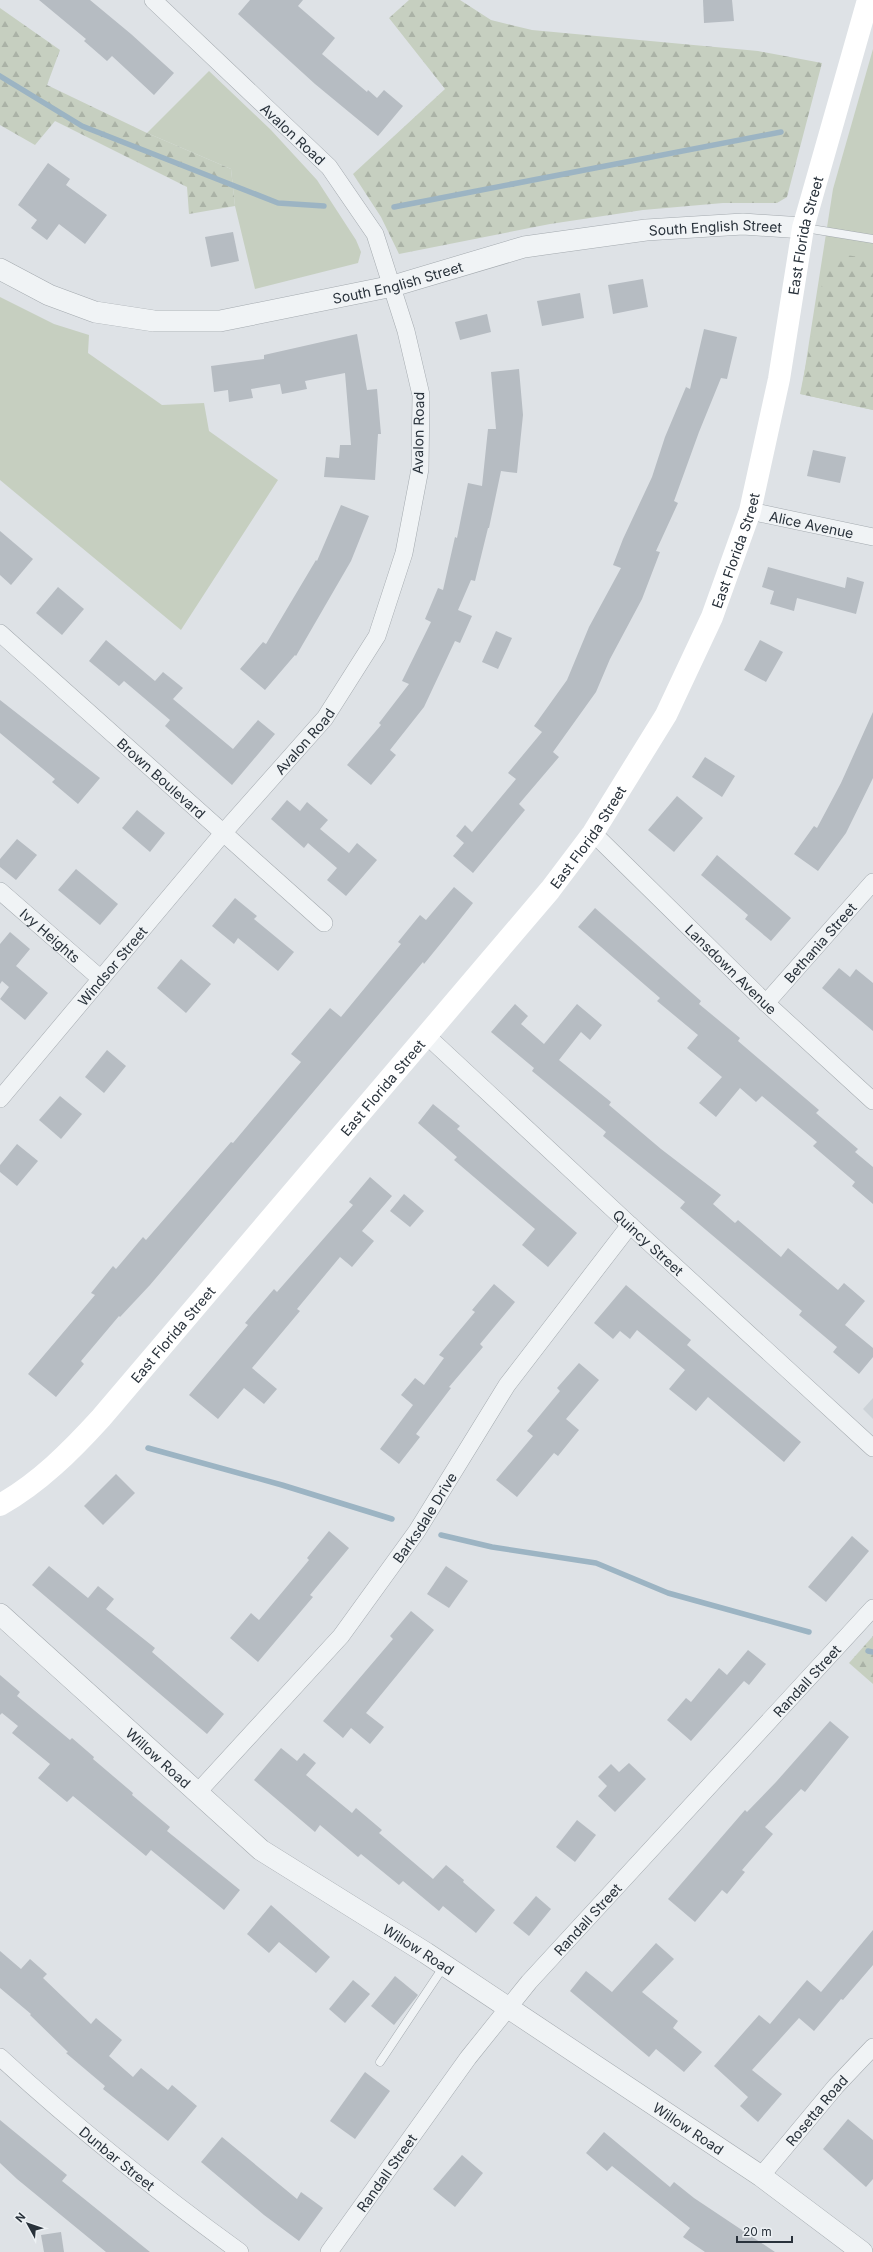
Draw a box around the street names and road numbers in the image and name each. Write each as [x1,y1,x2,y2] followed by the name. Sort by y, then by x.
[257,100,329,168] street label: Avalon Road
[784,174,826,296] street label: East Florida Street
[648,215,783,238] street label: South English Street
[331,257,465,307] street label: South English Street
[409,392,427,474] street label: Avalon Road
[707,491,762,610] street label: East Florida Street
[768,507,855,541] street label: Alice Avenue
[271,705,338,777] street label: Avalon Road
[114,734,209,822] street label: Brown Boulevard
[546,782,629,892] street label: East Florida Street
[780,899,860,986] street label: Bethania Street
[17,904,84,966] street label: Ivy Heights
[682,920,781,1017] street label: Lansdown Avenue
[74,922,150,1009] street label: Windsor Street
[337,1035,428,1139] street label: East Florida Street
[610,1205,688,1279] street label: Quincy Street
[127,1282,218,1386] street label: East Florida Street
[389,1469,460,1566] street label: Barksdale Drive
[769,1640,844,1720] street label: Randall Street
[123,1724,195,1791] street label: Willow Road
[550,1879,625,1958] street label: Randall Street
[380,1920,458,1978] street label: Willow Road
[782,2071,851,2149] street label: Rosetta Road
[650,2098,727,2157] street label: Willow Road
[76,2122,159,2194] street label: Dunbar Street
[352,2130,420,2215] street label: Randall Street

